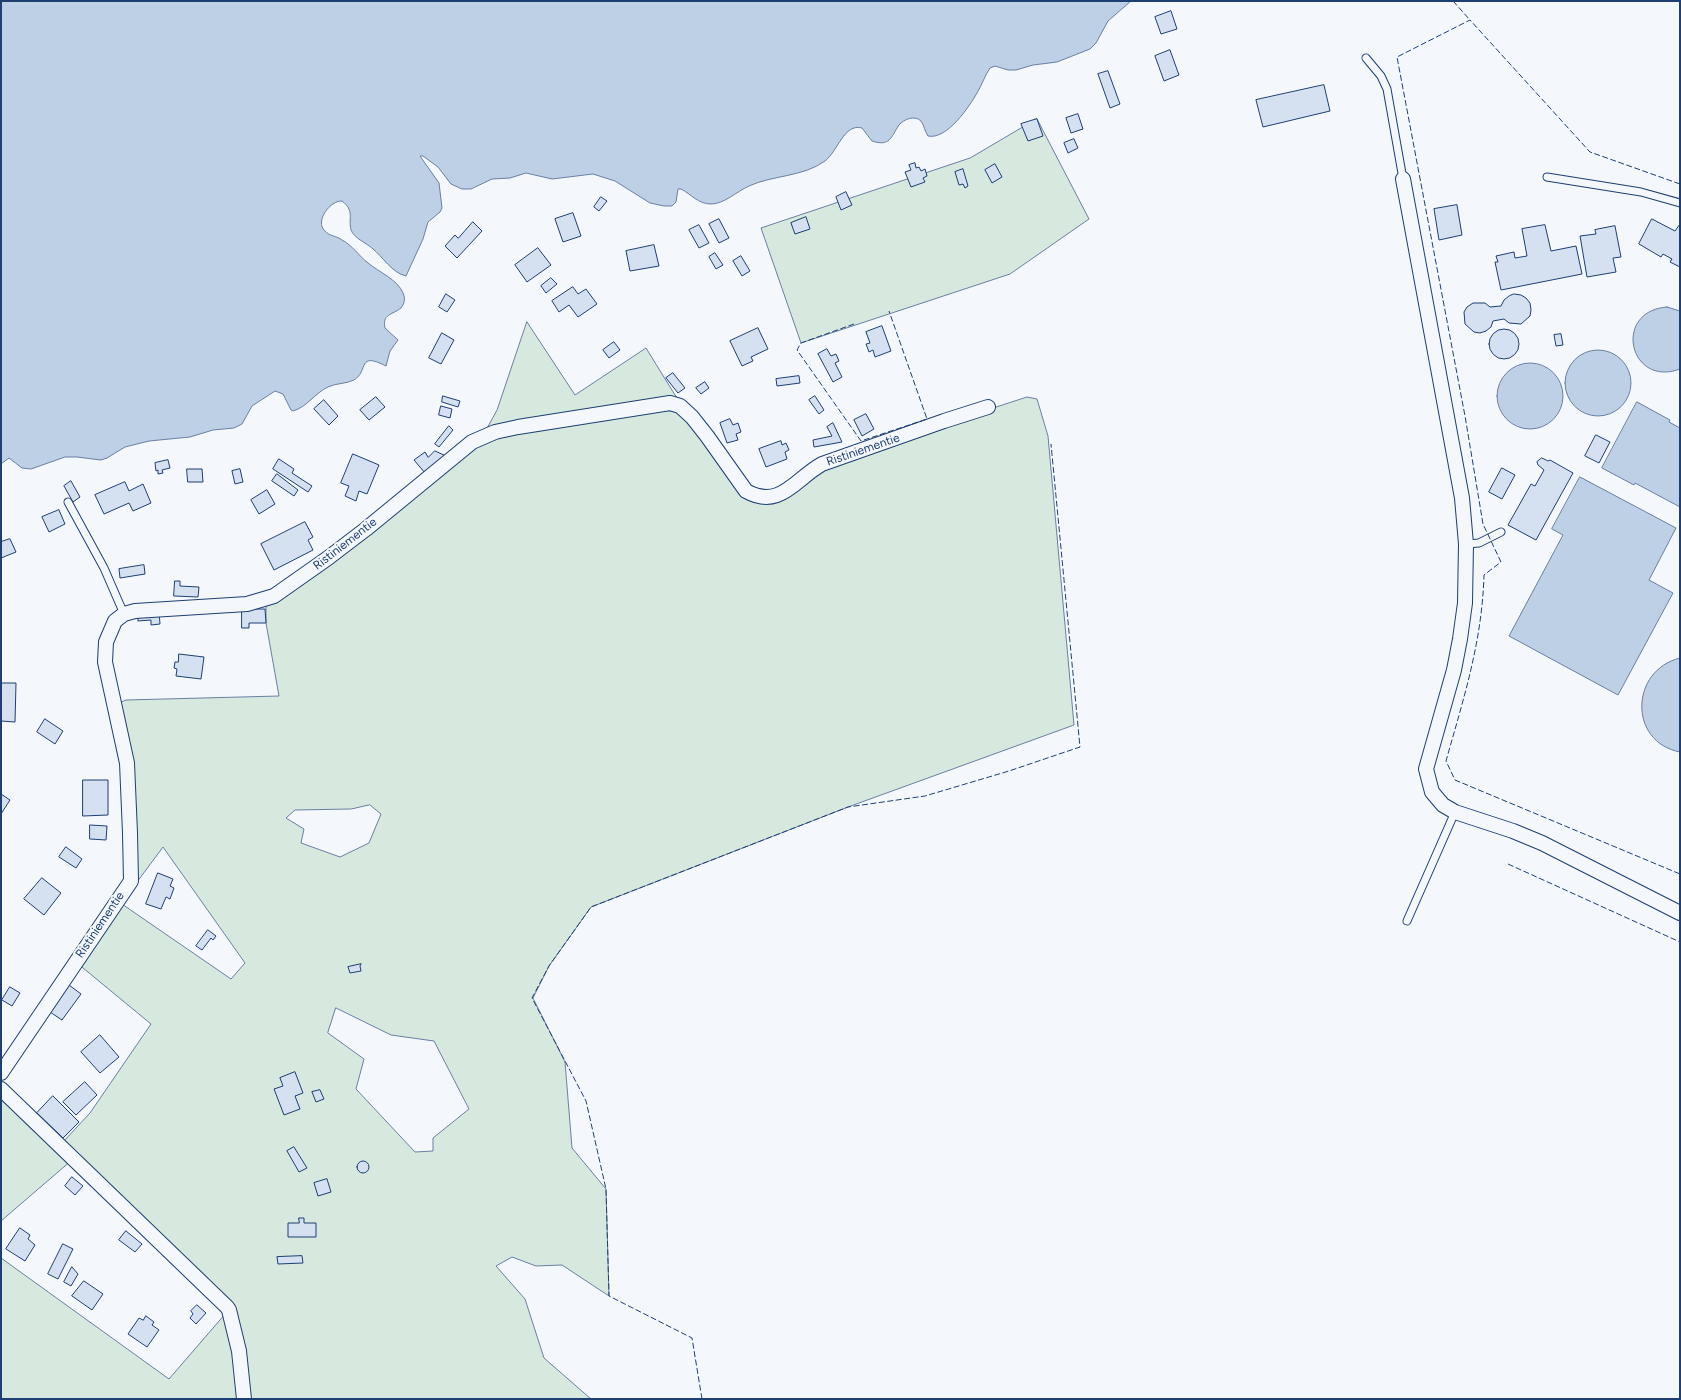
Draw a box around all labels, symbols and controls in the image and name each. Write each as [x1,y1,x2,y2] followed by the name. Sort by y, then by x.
[824,431,902,469] street label: Ristiniementie
[310,515,380,573] street label: Ristiniementie
[73,889,127,961] street label: Ristiniementie

